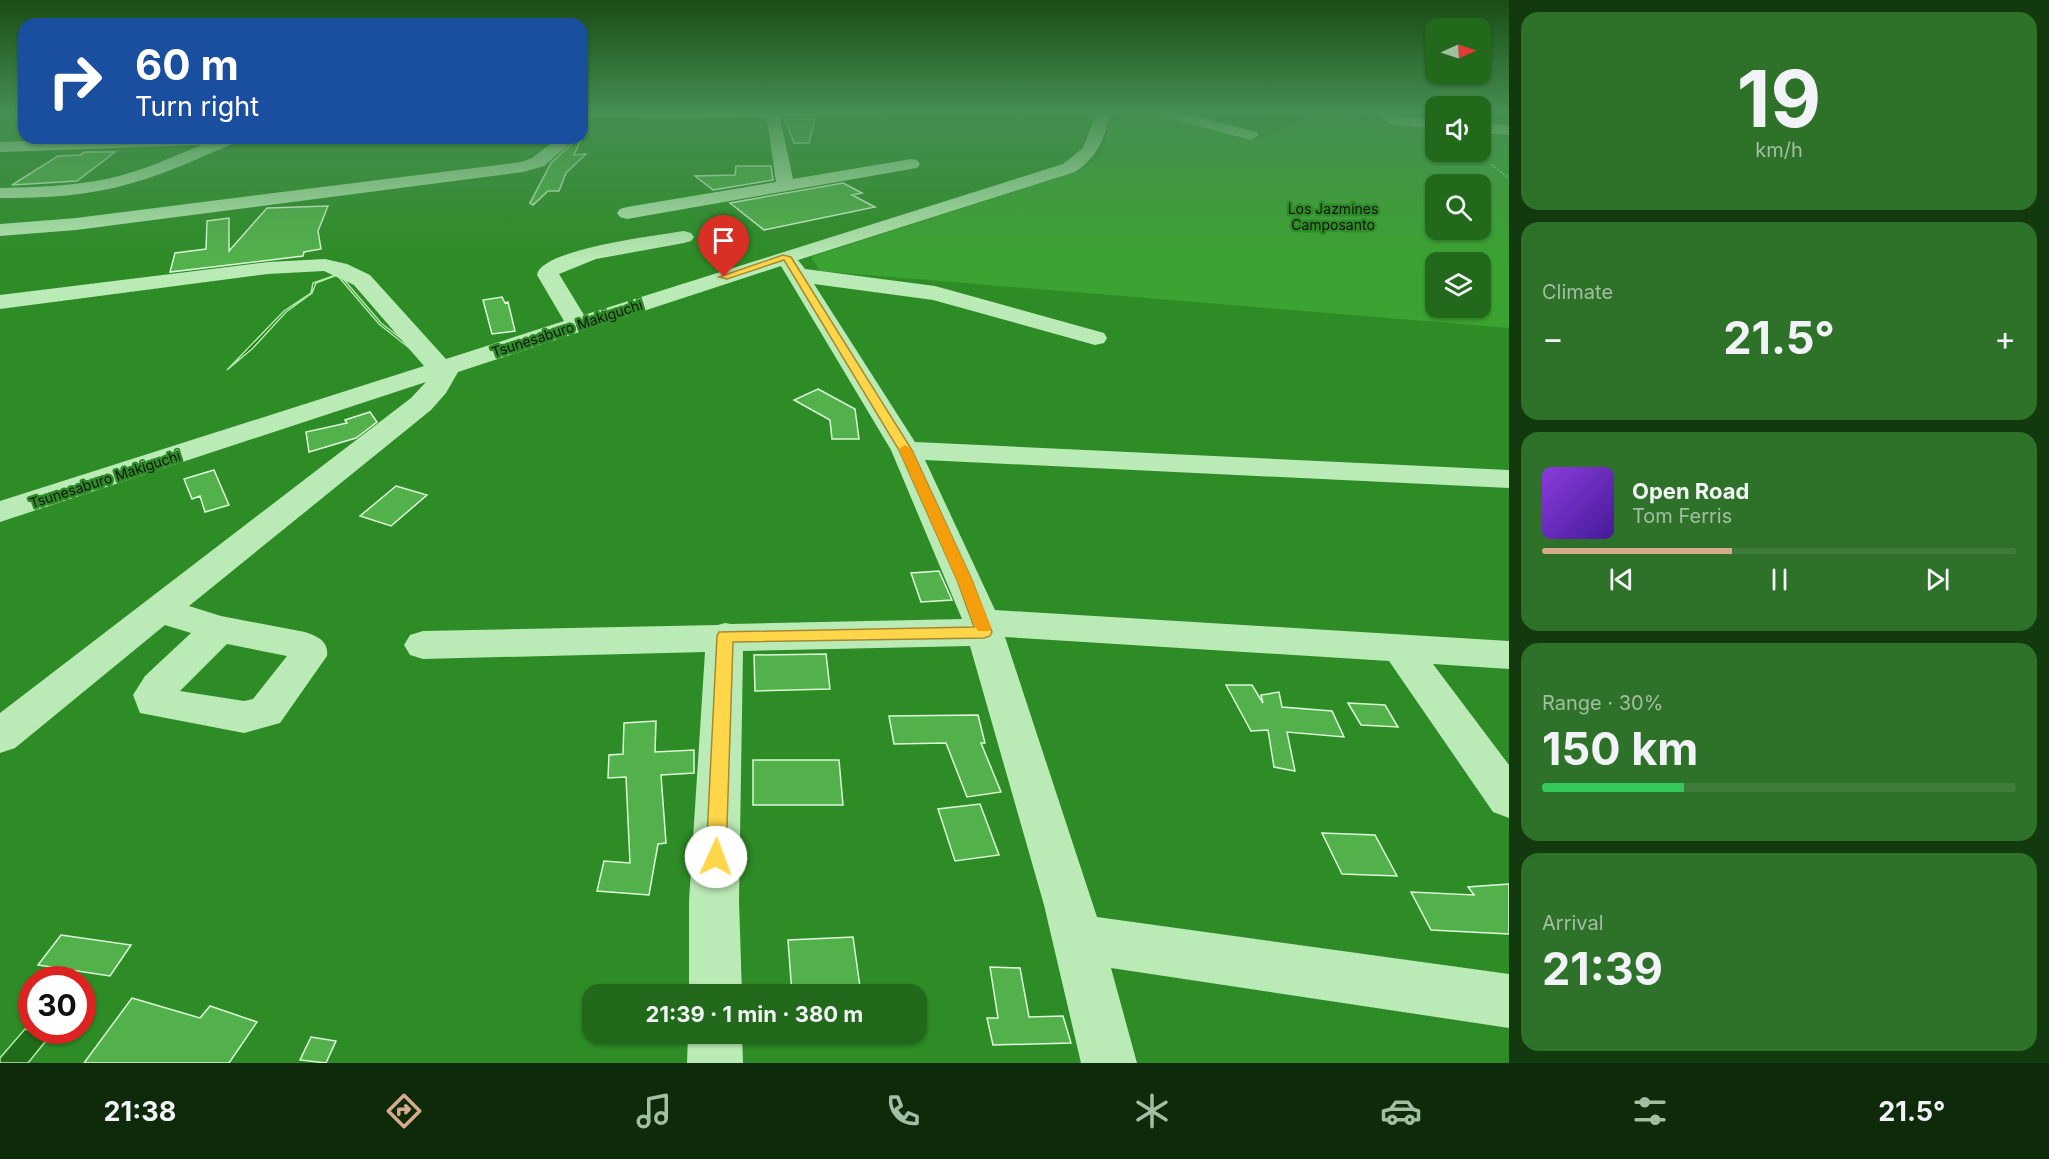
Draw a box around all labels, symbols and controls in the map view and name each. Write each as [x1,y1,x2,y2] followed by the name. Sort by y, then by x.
[1425,18,1491,84] north arrow
[1425,18,1491,318] map controls
[135,39,239,90] text: 60 m
[36,42,114,120] icon: right
[1737,51,1821,146] text: 19
[135,90,259,123] text: Turn right
[1425,96,1491,162] button: sound
[1755,138,1803,162] text: km/h
[1425,174,1491,240] button: search
[1288,200,1378,233] park label: Los Jazmines Camposanto
[698,215,749,277] pin
[707,224,740,257] icon: arrive
[1425,252,1491,318] button: layers
[1542,280,1613,304] text: Climate
[489,296,645,360] street label: Tsunesaburo Makiguchi
[1723,310,1835,365] text: 21.5°
[1542,318,1564,358] text: −
[1994,318,2016,358] text: +
[27,447,183,511] street label: Tsunesaburo Makiguchi
[1632,478,1749,504] text: Open Road
[1632,504,1732,528] text: Tom Ferris
[1605,563,1638,596] icon: previous
[1763,563,1796,596] icon: pause
[1921,563,1954,596] icon: next
[1542,691,1663,715] text: Range · 30%
[1542,721,1698,776] text: 150 km
[684,825,748,889] position arrow
[1542,911,1604,935] text: Arrival
[1542,941,1663,996] text: 21:39
[18,966,96,1044] speed limit sign: 30
[646,1001,863,1027] text: 21:39 · 1 min · 380 m
[383,1090,425,1132] icon: directions
[633,1090,675,1132] icon: music
[882,1090,924,1132] icon: phone
[1131,1090,1173,1132] icon: climate
[1380,1090,1422,1132] icon: car
[1629,1090,1671,1132] icon: filters
[104,1095,176,1128] text: 21:38
[1878,1095,1945,1128] text: 21.5°

